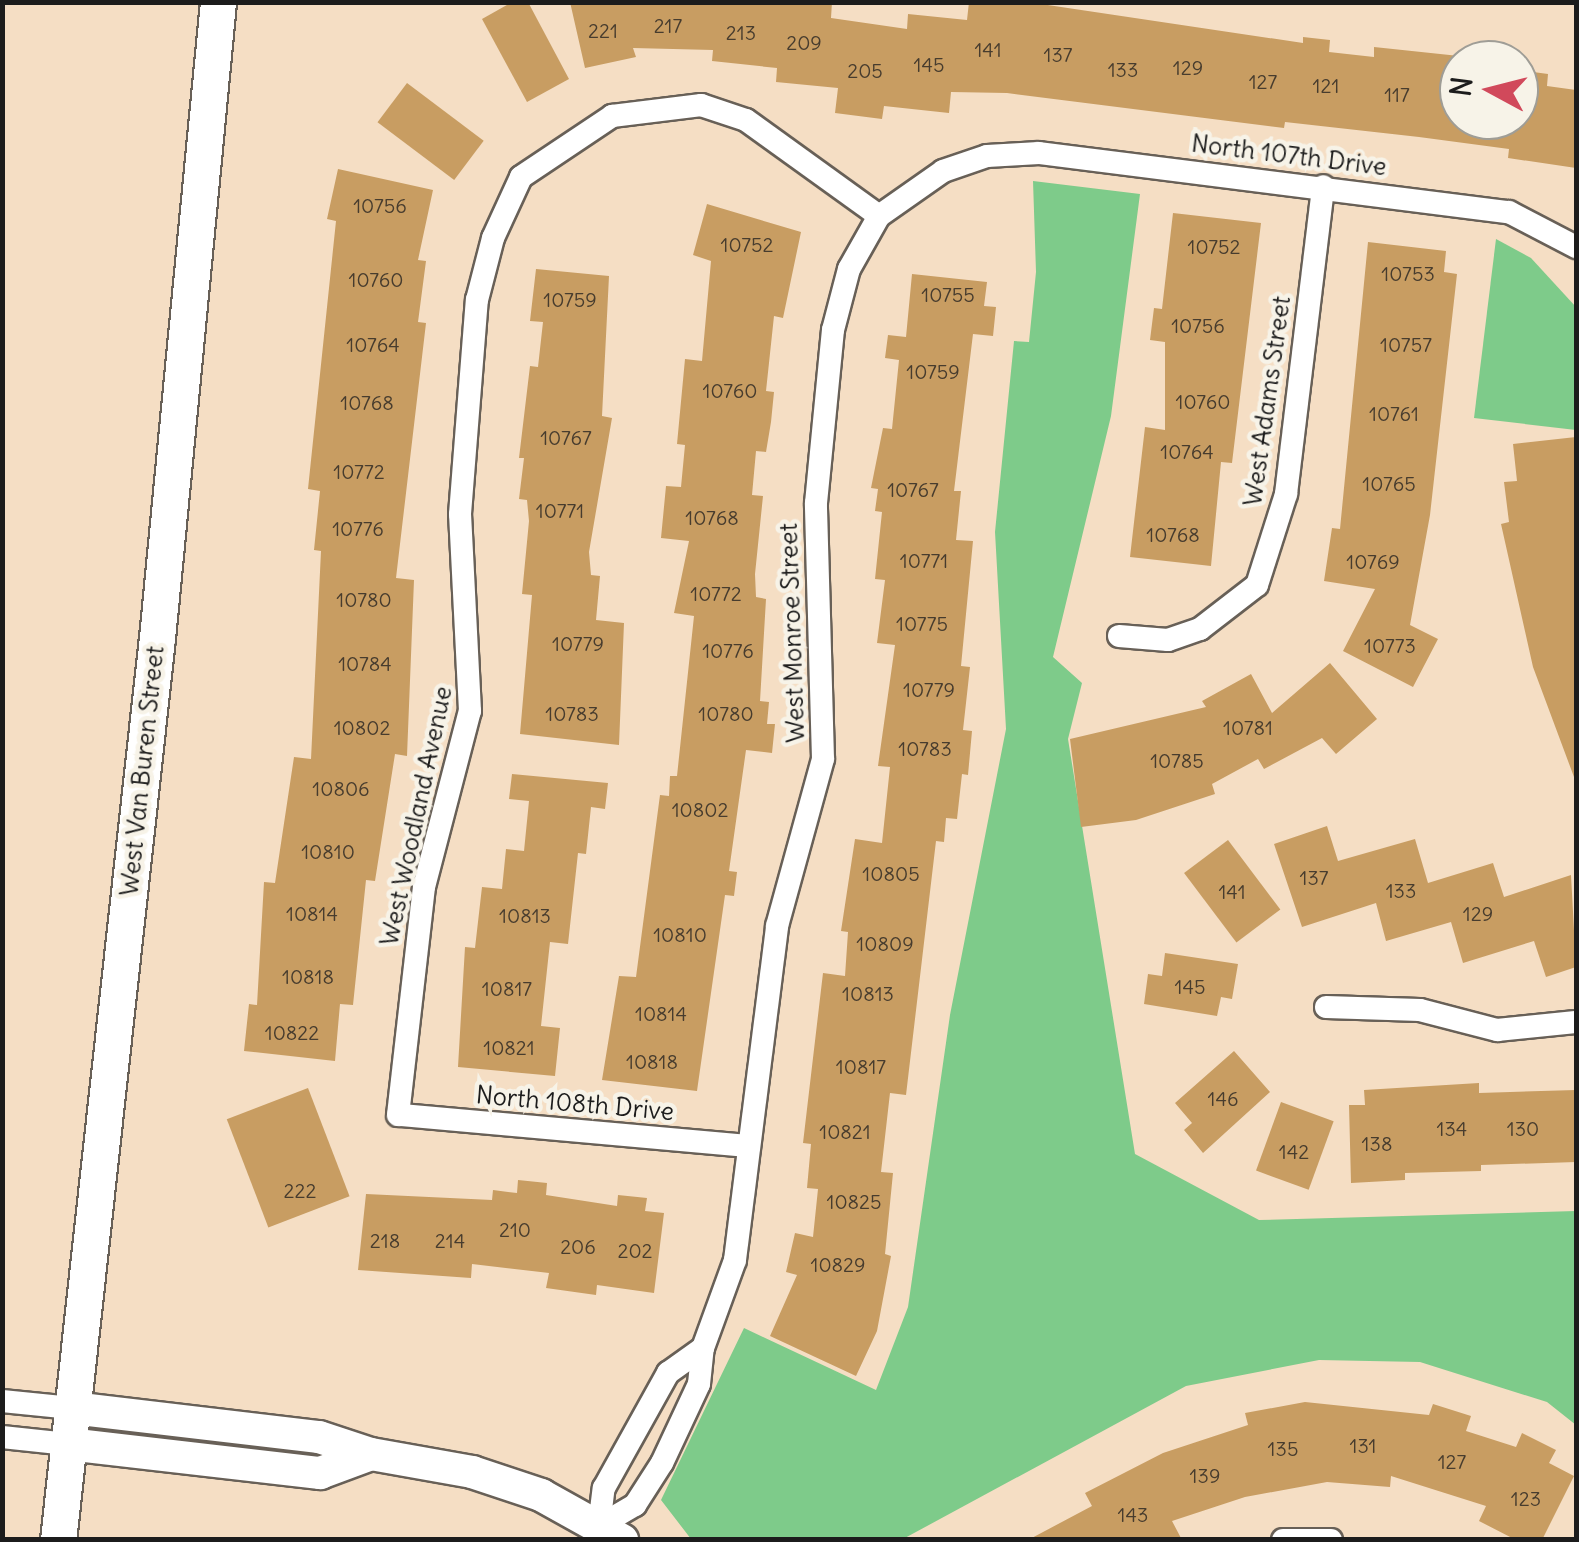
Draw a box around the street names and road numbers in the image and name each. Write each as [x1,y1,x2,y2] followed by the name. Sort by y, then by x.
[1190,128,1388,182] street label: North 107th Drive
[1237,294,1297,508] street label: West Adams Street
[773,523,811,743] street label: West Monroe Street
[114,644,170,898] street label: West Van Buren Street
[374,684,458,948] street label: West Woodland Avenue
[475,1079,675,1127] street label: North 108th Drive

